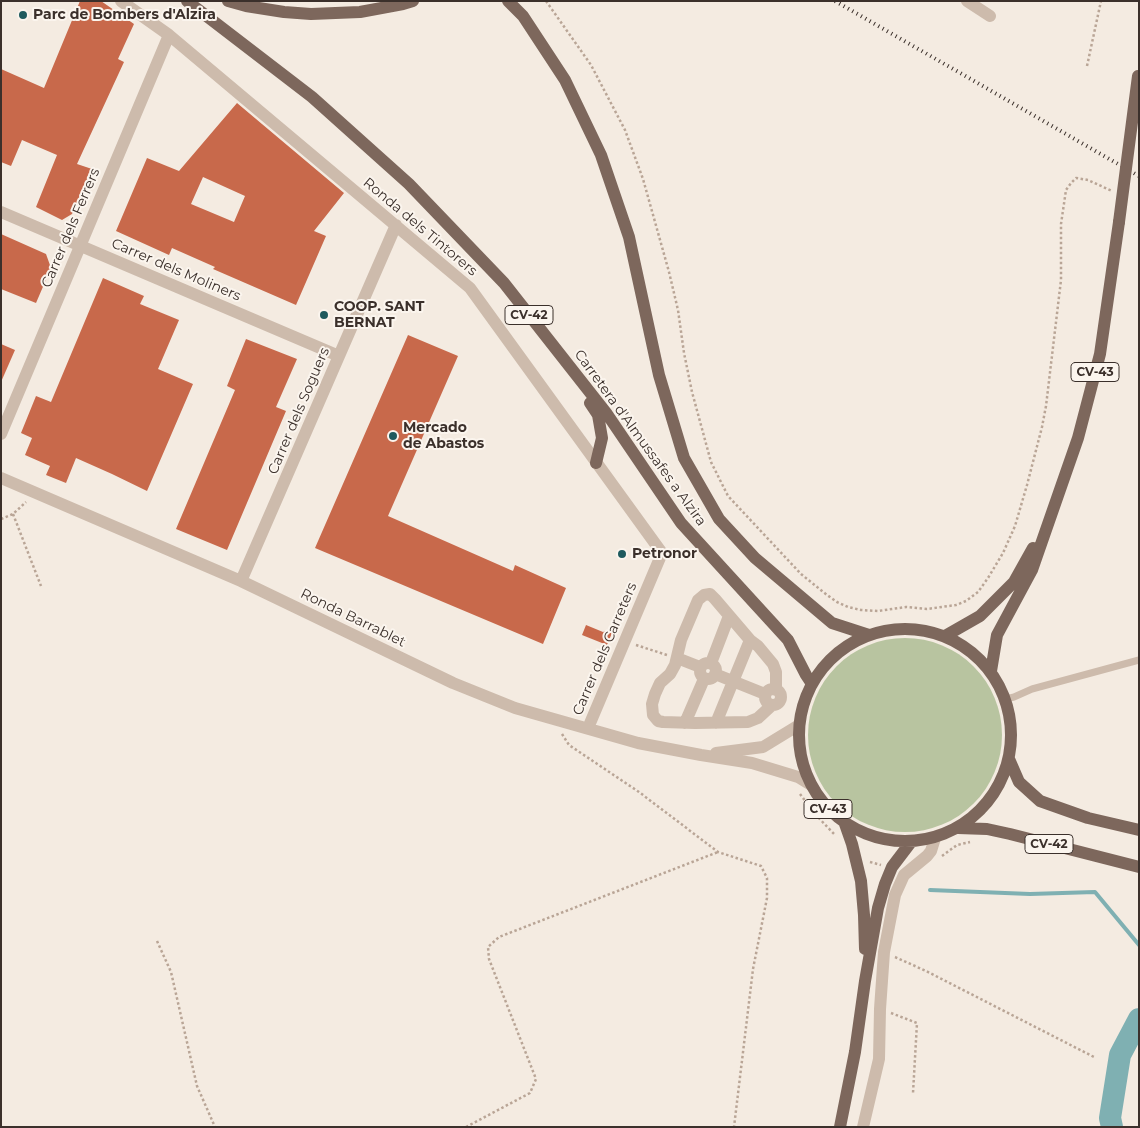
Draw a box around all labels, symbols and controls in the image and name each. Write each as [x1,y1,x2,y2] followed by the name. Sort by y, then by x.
[33,7,216,23] place label: Parc de Bombers d'Alzira
[17,9,29,21] marker: Parc de Bombers d'Alzira
[38,166,104,290] street label: Carrer dels Ferrers
[360,174,480,280] street label: Ronda dels Tintorers
[109,235,243,305] street label: Carrer dels Moliners
[334,299,424,332] place label: COOP. SANT BERNAT
[505,306,553,324] road number: CV-42
[318,309,330,321] marker: COOP. SANT BERNAT
[265,345,333,477] street label: Carrer dels Soguers
[570,347,710,529] street label: Carretera d'Almussafes a Alzira
[1071,362,1119,382] road number: CV-43
[403,420,484,452] place label: Mercado de Abastos
[387,430,399,442] marker: Mercado de Abastos
[632,546,697,562] place label: Petronor
[616,548,628,560] marker: Petronor
[569,580,641,718] street label: Carrer dels Carreters
[298,585,408,651] street label: Ronda Barrablet
[804,800,852,819] road number: CV-43
[1025,834,1073,854] road number: CV-42

